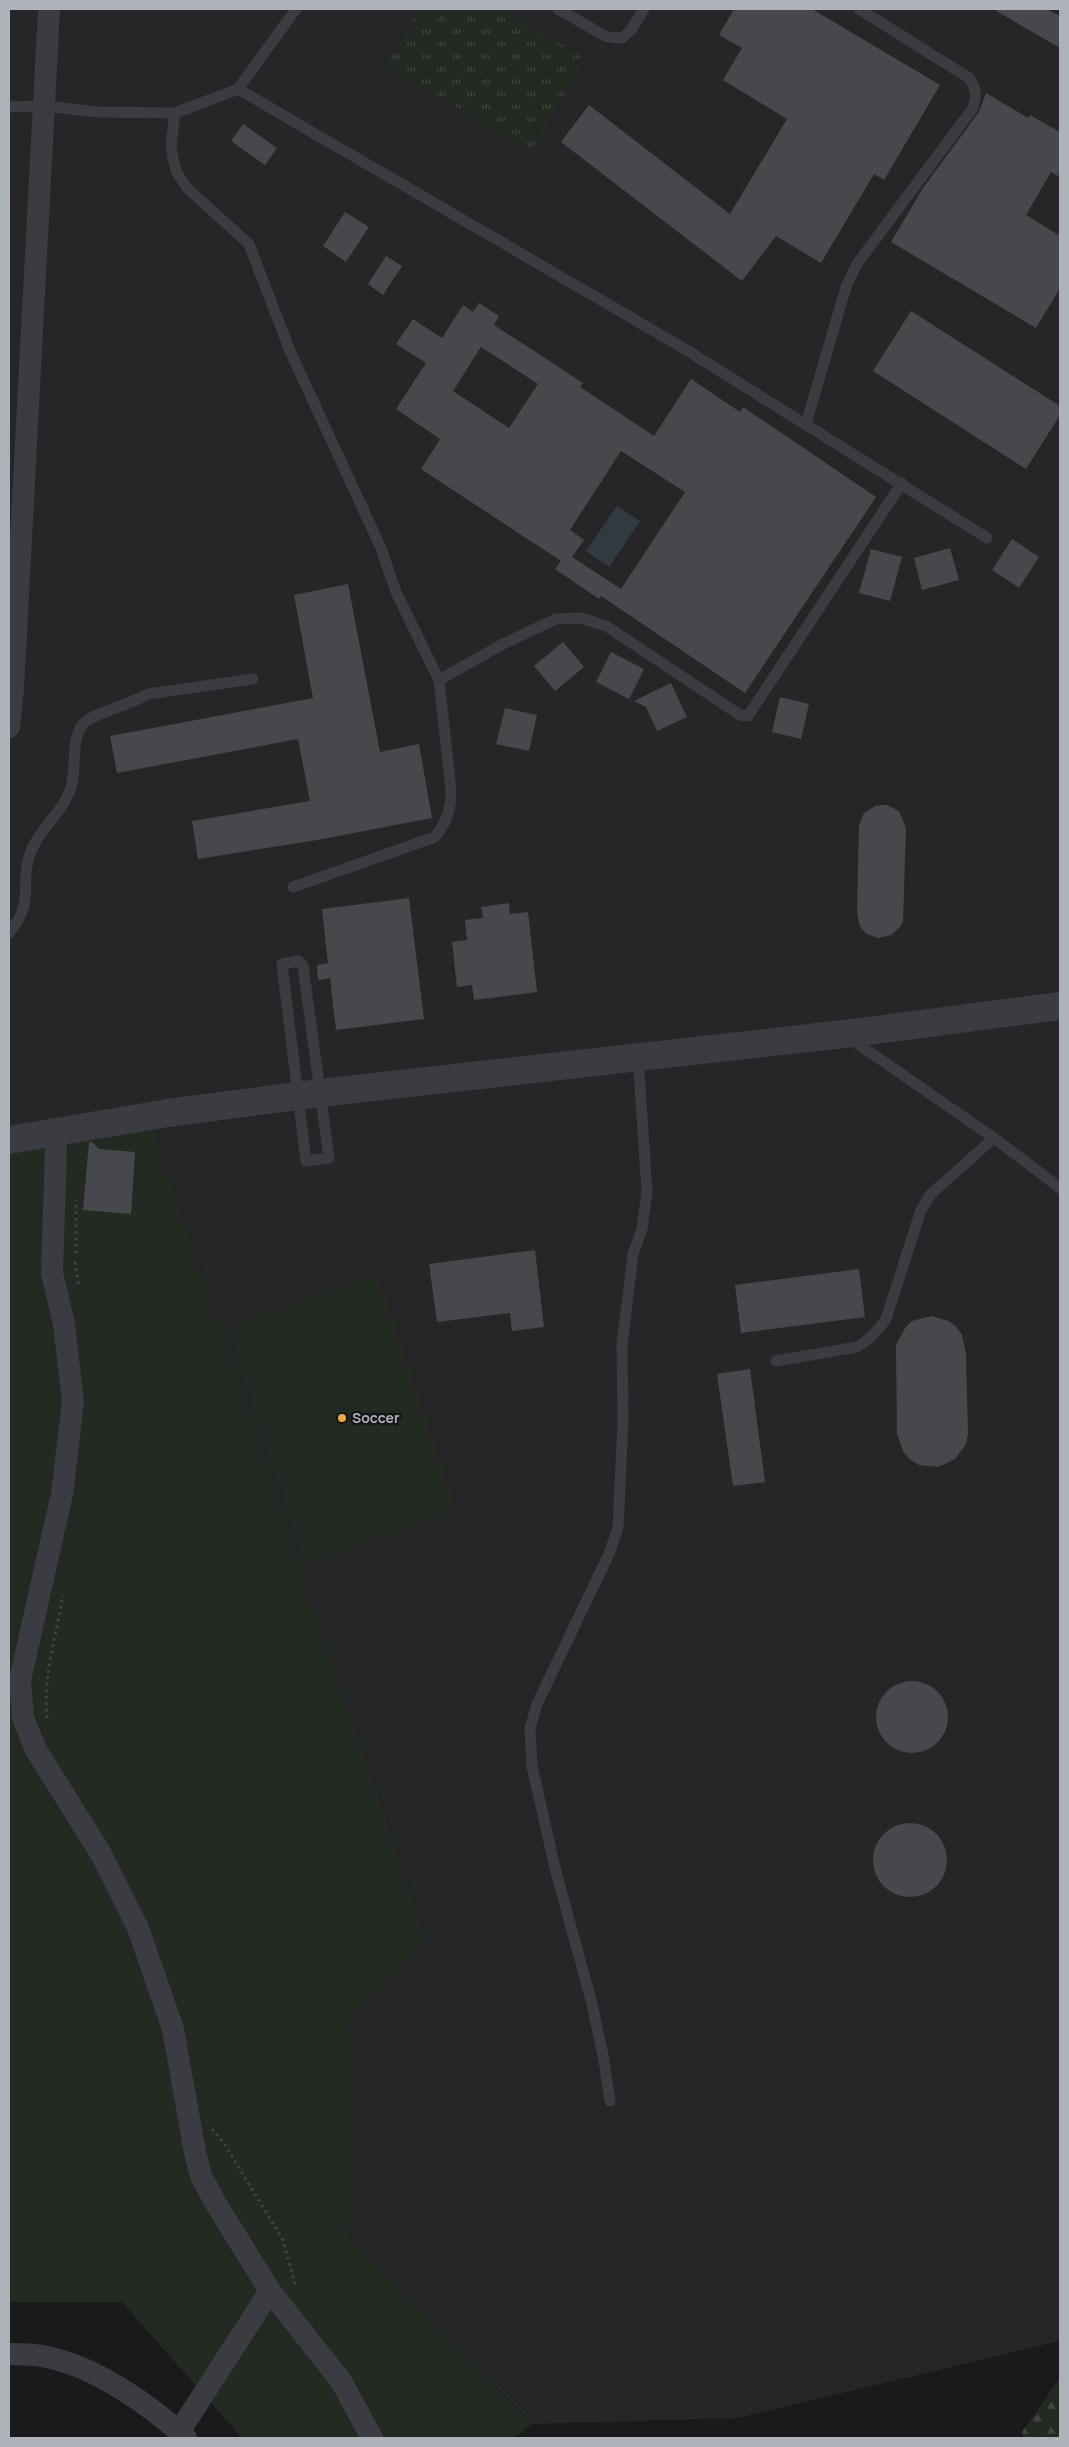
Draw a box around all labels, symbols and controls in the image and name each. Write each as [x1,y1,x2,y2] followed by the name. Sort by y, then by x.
[352,1408,400,1427] place label: Soccer
[336,1412,348,1424] marker: Soccer

